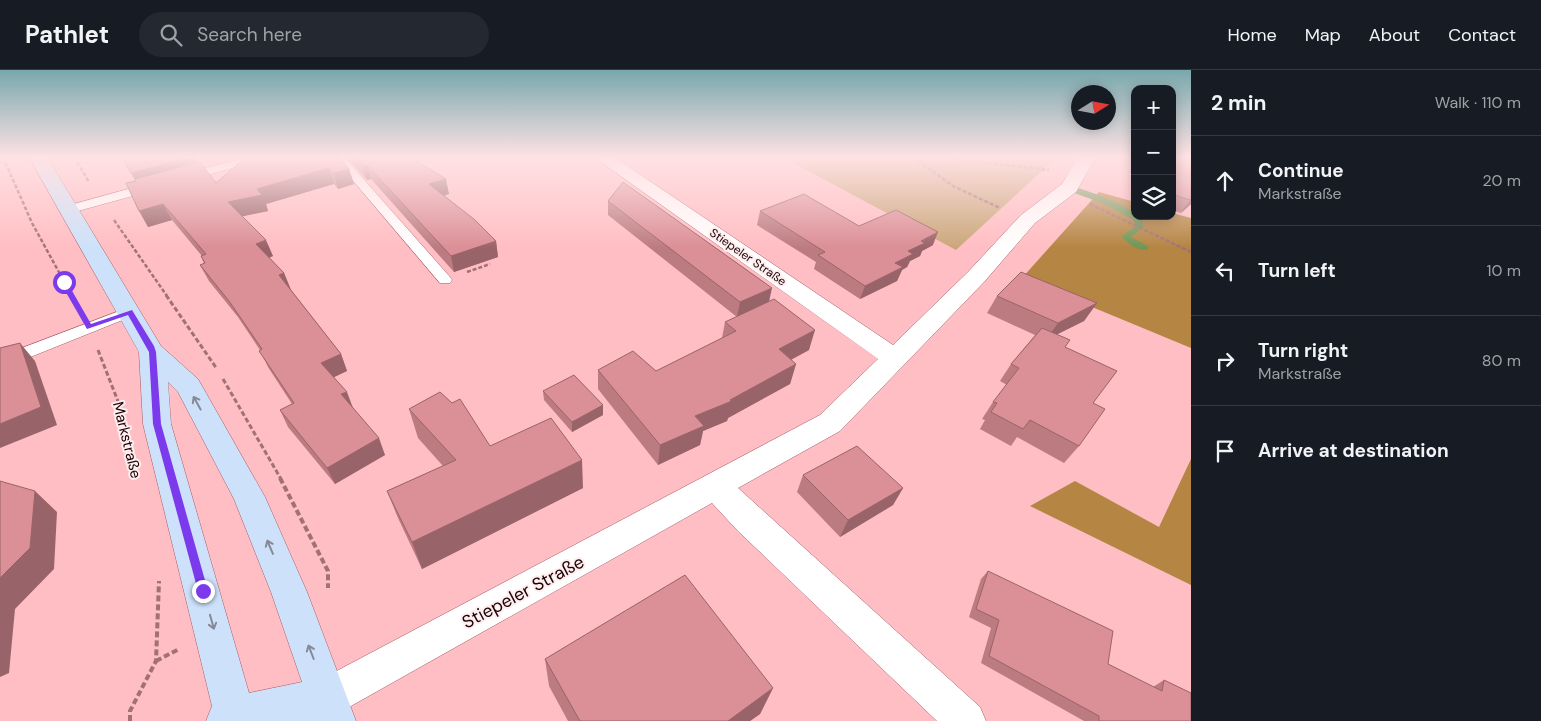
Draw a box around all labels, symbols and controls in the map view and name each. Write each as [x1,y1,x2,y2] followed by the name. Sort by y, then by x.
[139,12,489,57] search box
[25,19,109,50] text: Pathlet
[157,21,185,49] icon: search
[197,22,302,47] text: Search here
[1227,23,1277,47] text: Home
[1305,23,1341,47] text: Map
[1369,23,1420,47] text: About
[1448,23,1516,47] text: Contact
[1071,85,1116,130] north arrow
[1131,85,1176,220] map controls
[1131,85,1176,130] button: +
[1211,89,1267,117] text: 2 min
[1435,92,1521,113] text: Walk · 110 m
[1131,130,1176,175] button: −
[1258,158,1344,183] text: Continue
[1211,167,1239,195] icon: ahead
[1482,170,1521,191] text: 20 m
[1131,175,1176,220] button: layers
[1258,183,1342,204] text: Markstraße
[707,225,790,289] street label: Stiepeler Straße
[1211,257,1239,285] icon: left
[1258,258,1336,283] text: Turn left
[1487,260,1521,281] text: 10 m
[53,271,76,294] route start
[1258,338,1348,363] text: Turn right
[1211,347,1239,375] icon: right
[1482,350,1521,371] text: 80 m
[1258,363,1342,384] text: Markstraße
[192,395,202,410] one-way arrow
[108,400,146,480] street label: Markstraße
[1211,437,1239,465] icon: arrive
[1258,438,1449,463] text: Arrive at destination
[265,540,275,555] one-way arrow
[458,550,588,634] street label: Stiepeler Straße
[192,580,215,603] route end
[208,614,217,630] one-way arrow
[306,644,315,660] one-way arrow

